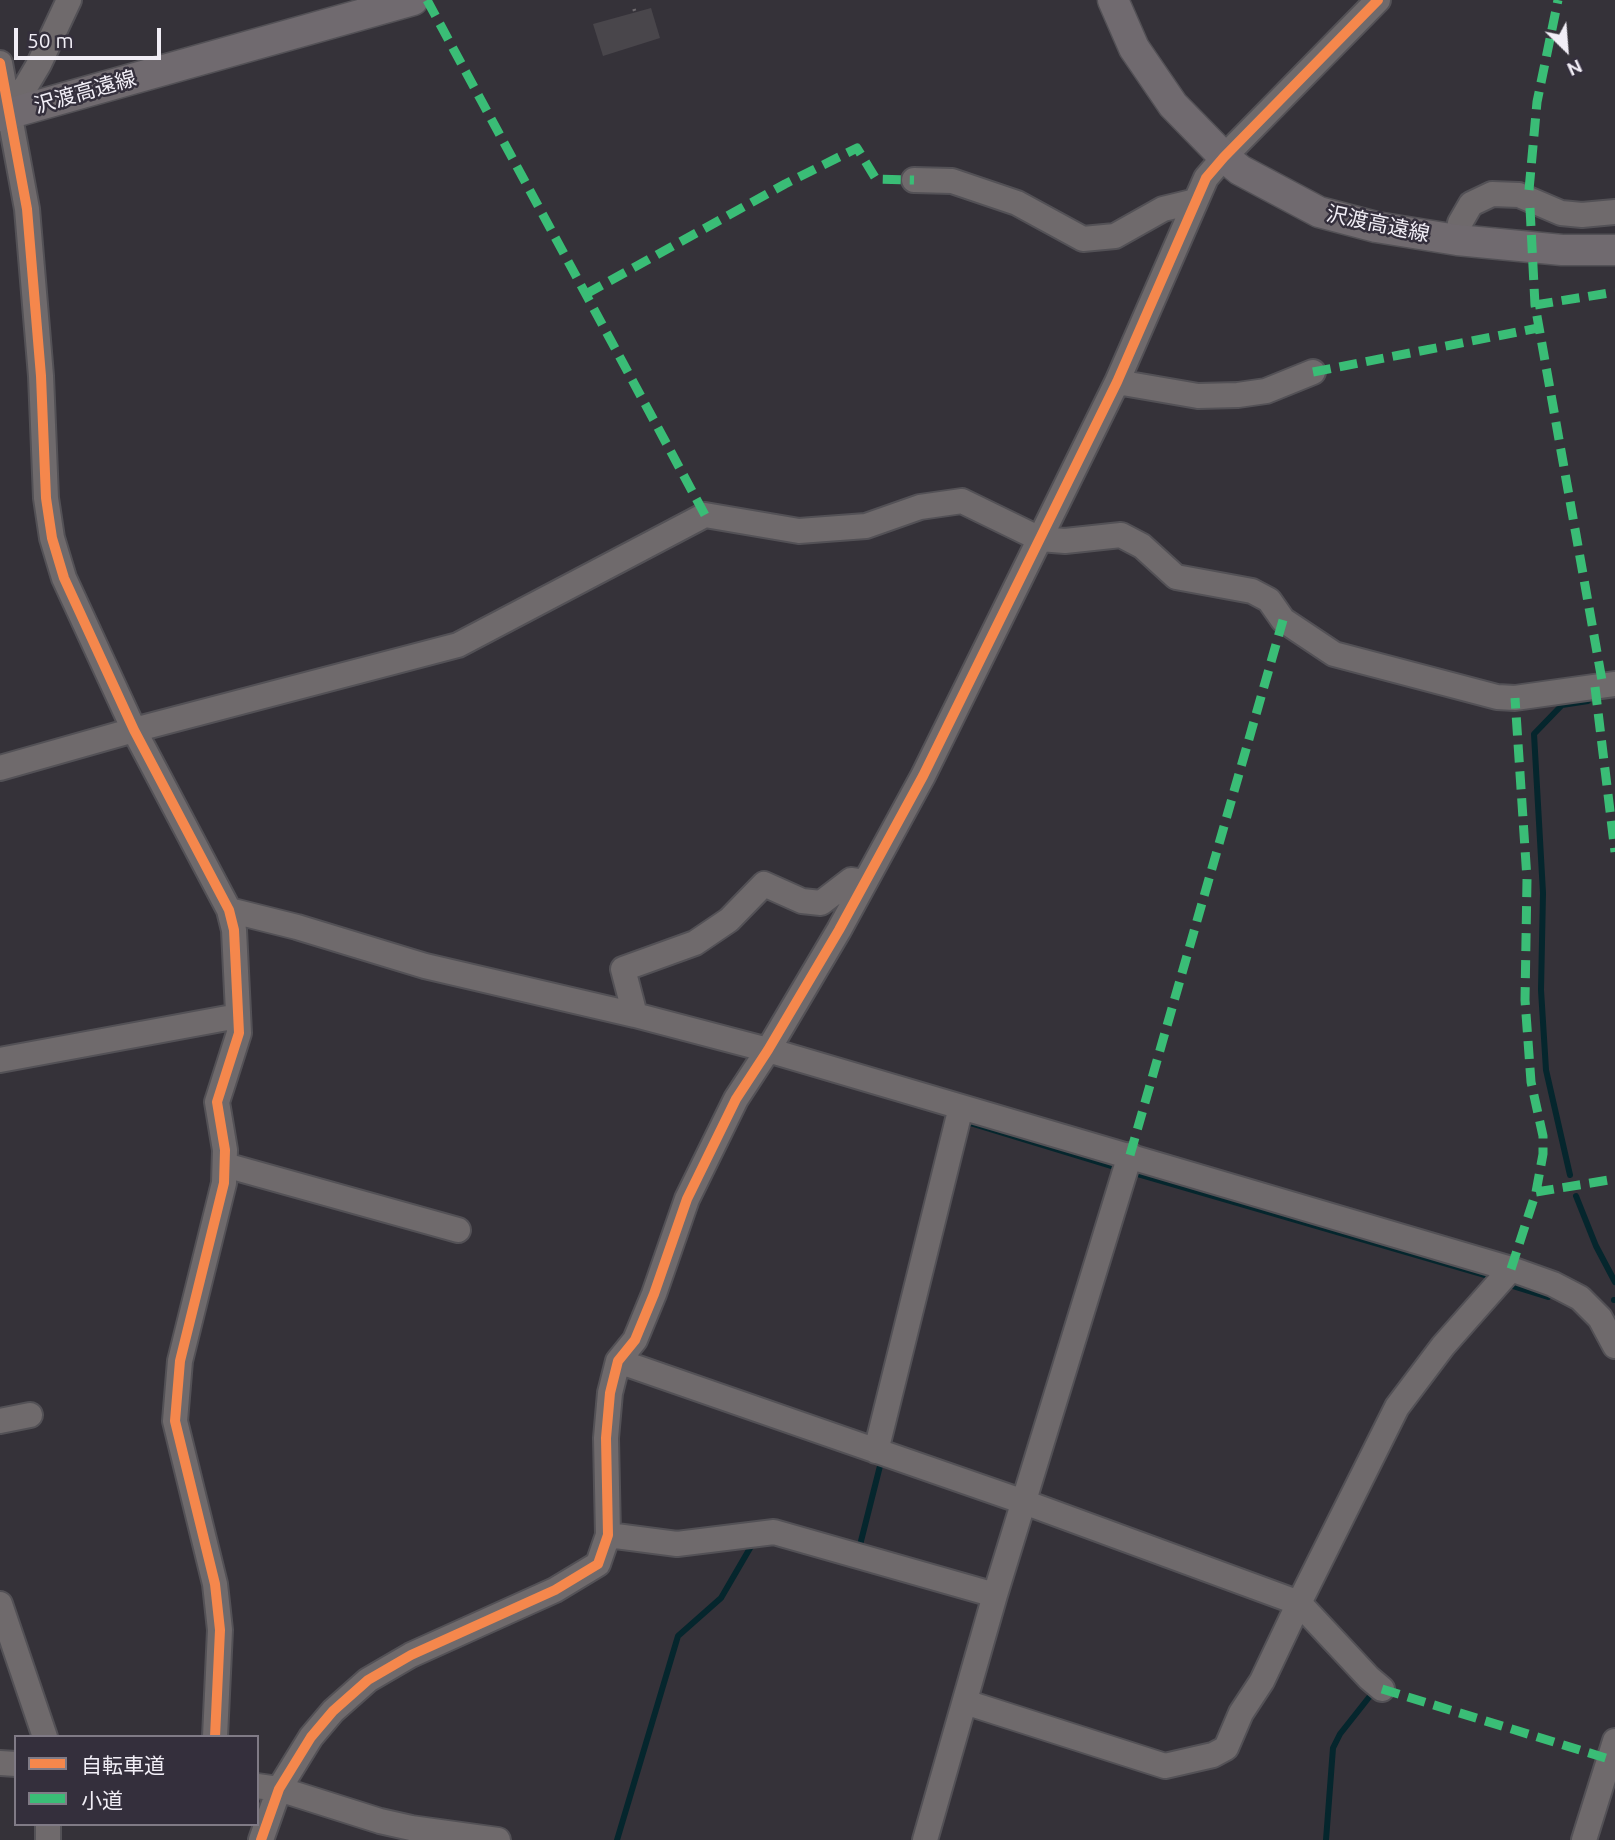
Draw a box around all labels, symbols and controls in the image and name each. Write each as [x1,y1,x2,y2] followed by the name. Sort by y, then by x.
[18,14,164,58] scale bar
[1531,14,1601,84] north arrow
[27,28,74,52] text: 50 m
[1564,55,1586,81] text: N
[31,65,139,119] street label: 沢渡高遠線
[1324,201,1432,247] street label: 沢渡高遠線
[14,1735,259,1826] legend
[81,1753,165,1777] text: 自転車道
[81,1788,123,1812] text: 小道

